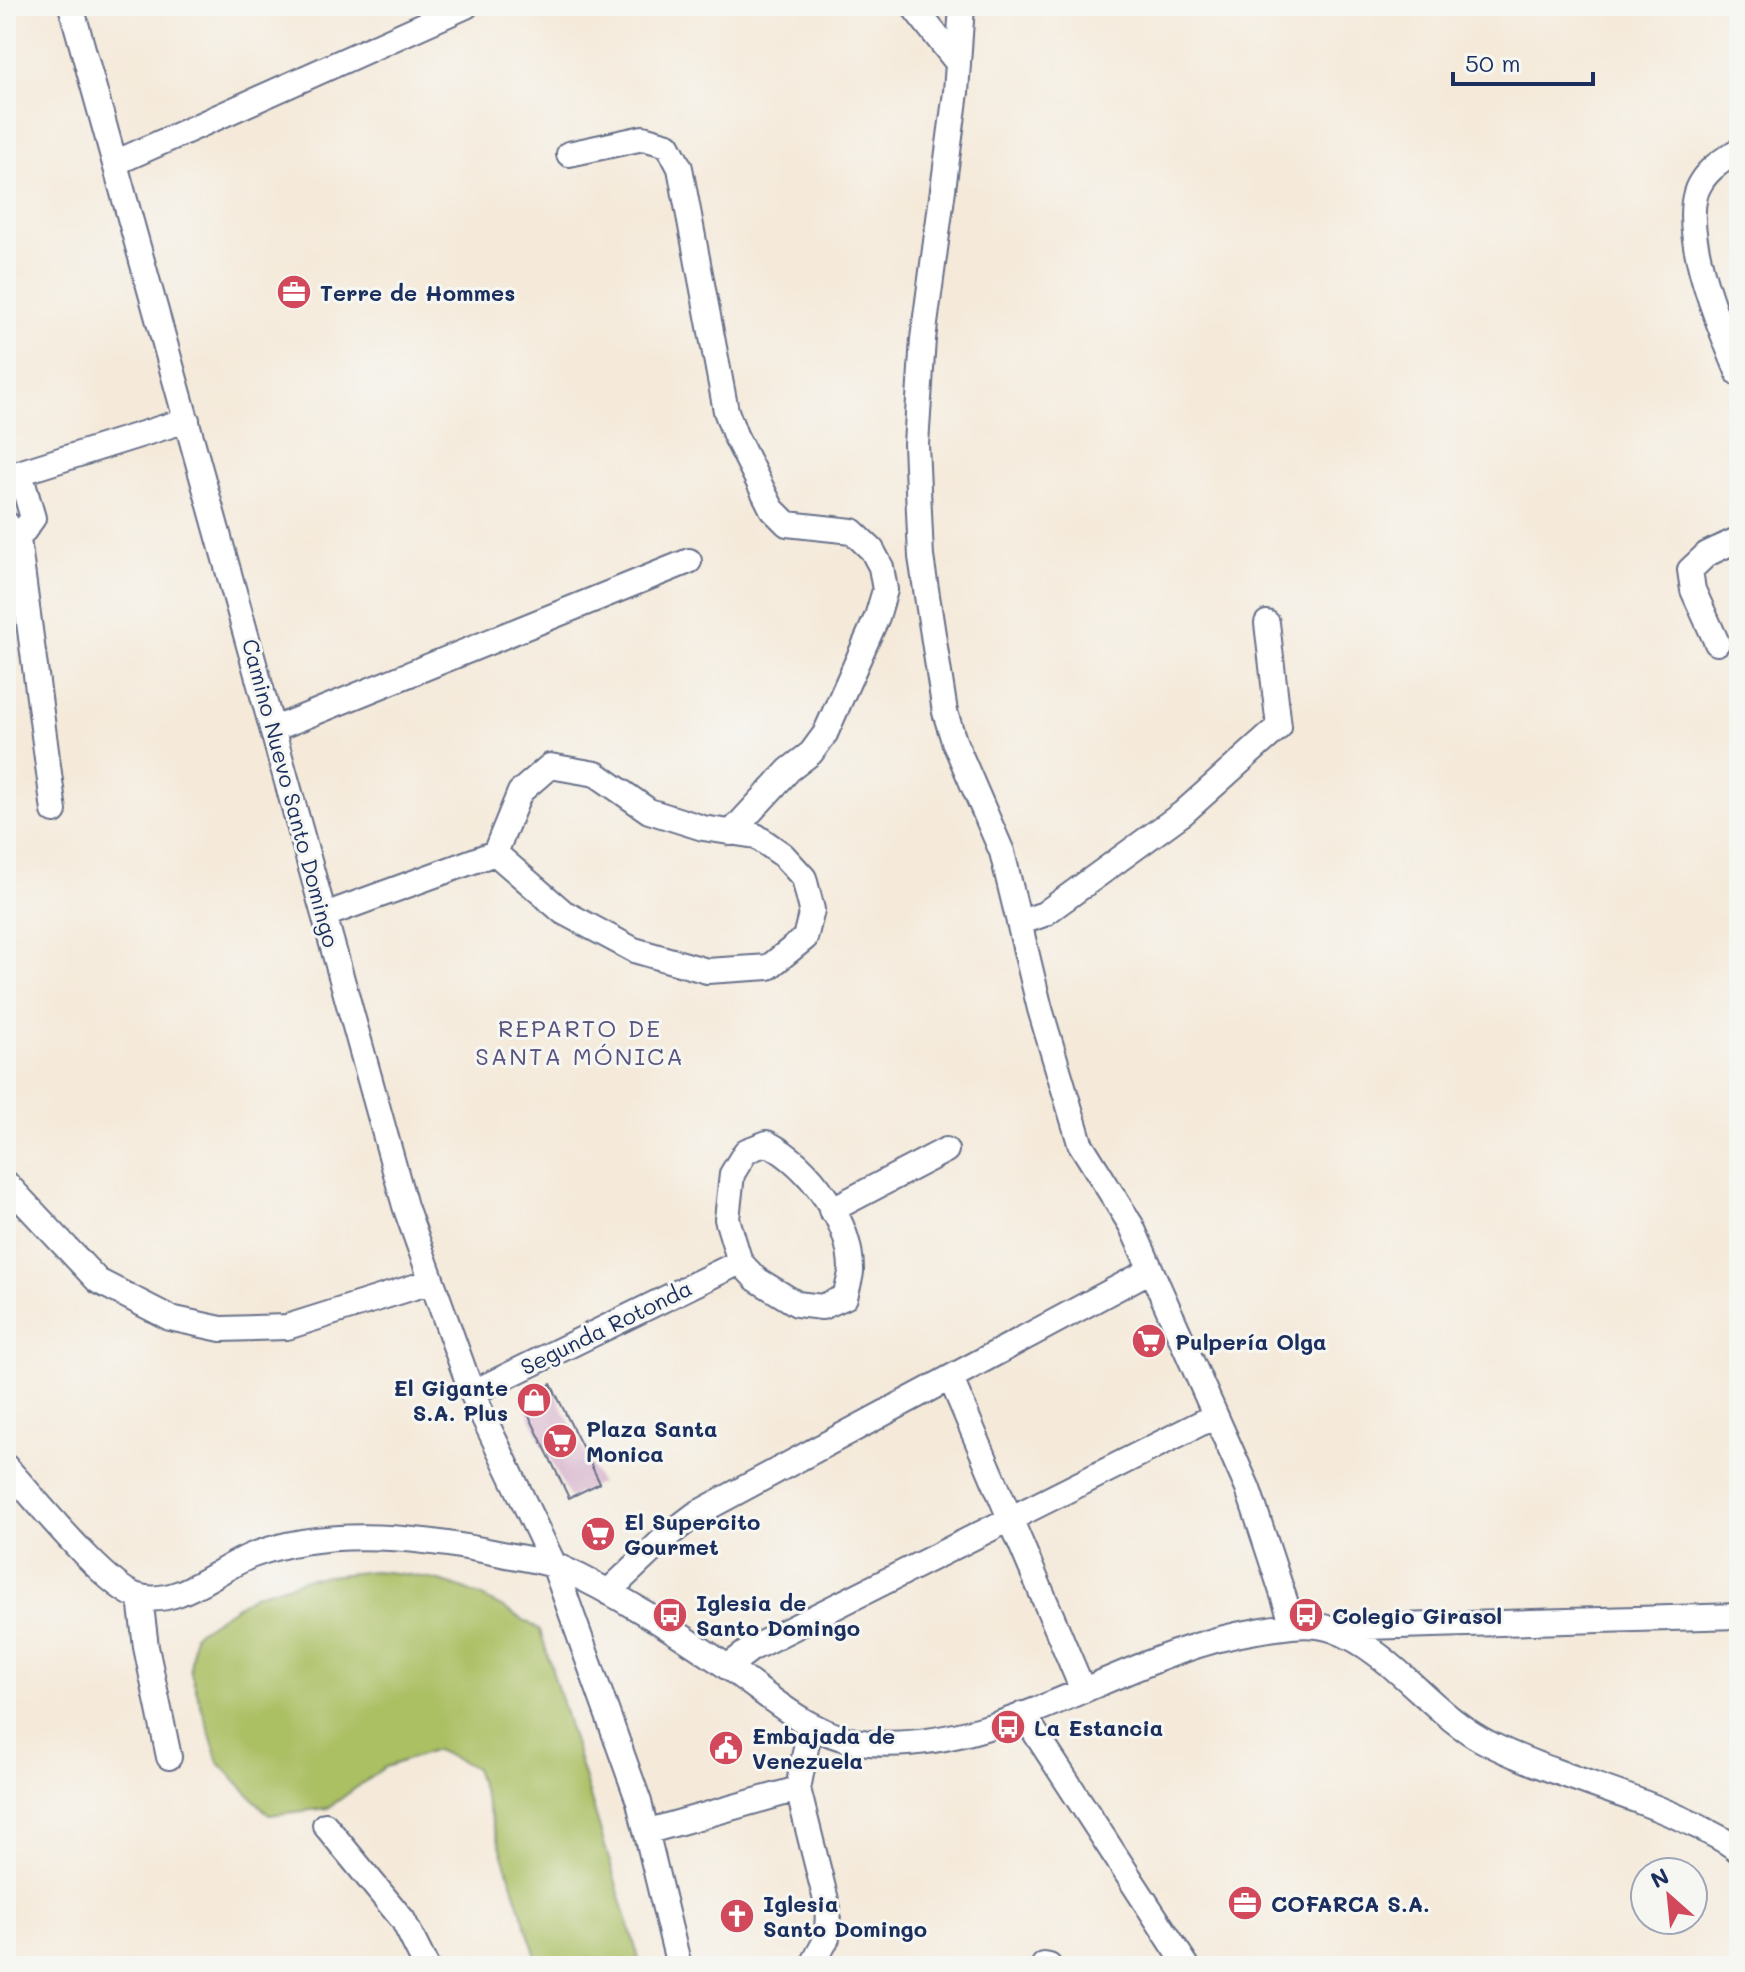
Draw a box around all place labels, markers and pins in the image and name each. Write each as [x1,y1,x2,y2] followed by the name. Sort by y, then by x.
[275,273,313,311] office icon: Terre de Hommes
[320,278,515,307] place label: Terre de Hommes
[1130,1322,1168,1360] supermarket icon: Pulpería Olga
[1175,1327,1327,1356] place label: Pulpería Olga
[394,1373,508,1427] place label: El Gigante S.A. Plus
[515,1381,553,1419] shop icon: El Gigante S.A. Plus
[586,1414,718,1468] place label: Plaza Santa Monica
[541,1422,579,1460] supermarket icon: Plaza Santa Monica
[624,1507,760,1561] place label: El Supercito Gourmet
[579,1515,617,1553] supermarket icon: El Supercito Gourmet
[696,1588,860,1642] place label: Iglesia de Santo Domingo
[651,1596,689,1634] bus stop icon: Iglesia de Santo Domingo
[1287,1596,1325,1634] bus stop icon: Colegio Girasol
[1332,1601,1502,1630] place label: Colegio Girasol
[989,1708,1027,1746] bus stop icon: La Estancia
[1034,1713,1163,1742] place label: La Estancia
[752,1721,895,1775] place label: Embajada de Venezuela
[707,1729,745,1767] public building icon: Embajada de Venezuela
[1226,1884,1264,1922] office icon: COFARCA S.A.
[763,1889,927,1943] place label: Iglesia Santo Domingo
[1271,1889,1430,1918] place label: COFARCA S.A.
[718,1897,756,1935] church icon: Iglesia Santo Domingo

